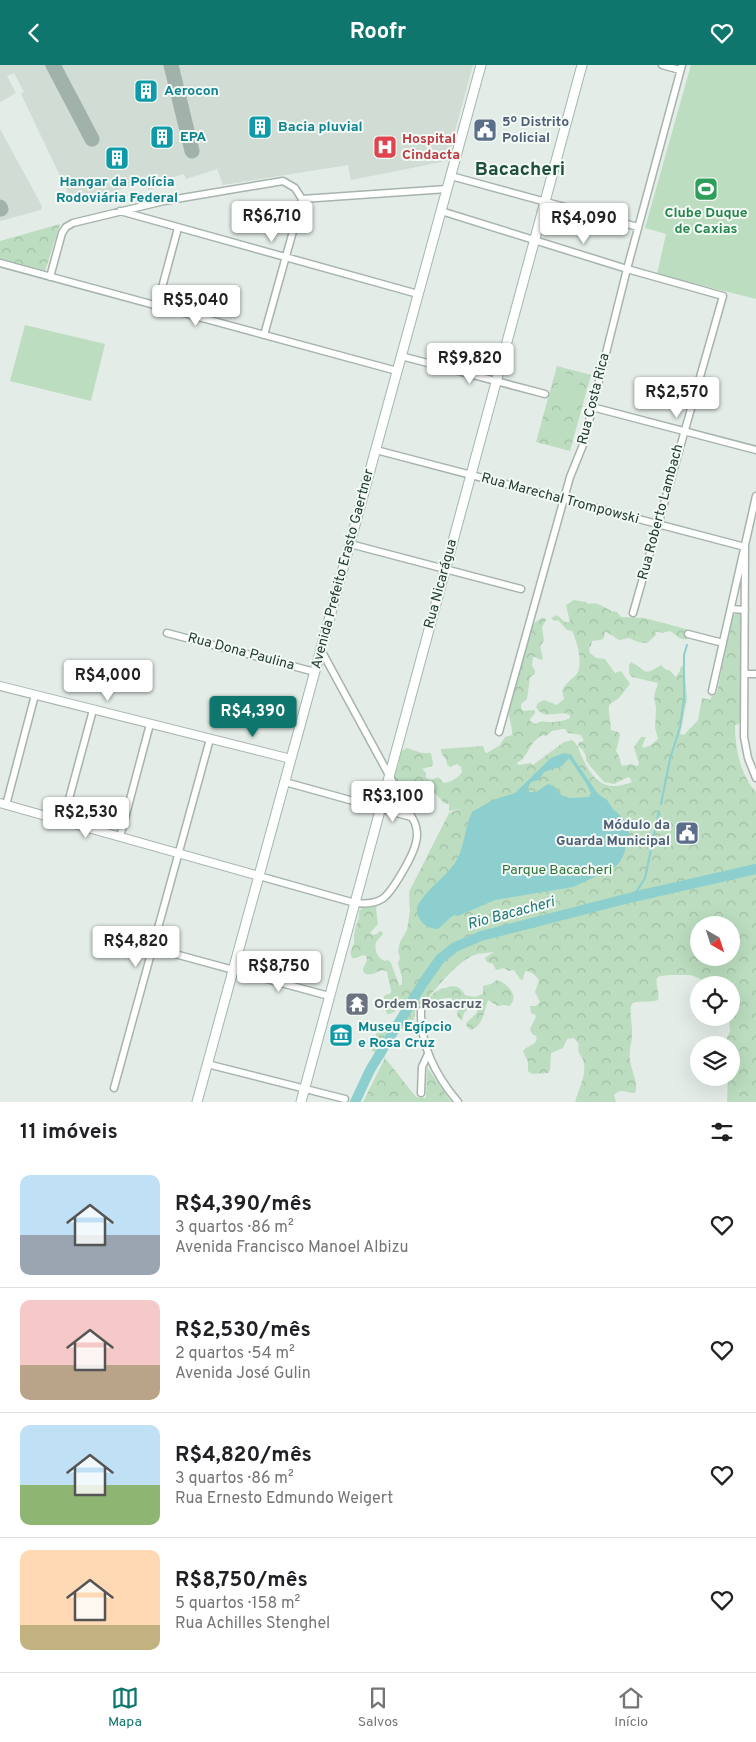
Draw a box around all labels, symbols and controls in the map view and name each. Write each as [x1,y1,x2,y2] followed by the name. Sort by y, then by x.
[20,19,48,47] icon: back
[350,19,406,46] text: Roofr
[708,19,736,47] icon: heart
[133,78,159,104] building icon: Aerocon
[164,83,219,100] place label: Aerocon
[247,114,273,140] building icon: Bacia pluvial
[502,114,569,147] place label: 5º Distrito Policial
[472,117,498,143] public building icon: 5º Distrito Policial
[278,119,363,136] place label: Bacia pluvial
[149,124,175,150] building icon: EPA
[180,129,206,146] place label: EPA
[402,131,460,164] place label: Hospital Cindacta
[372,134,398,160] hospital icon: Hospital Cindacta
[104,145,130,171] building icon: Hangar da Polícia Rodoviária Federal
[475,158,565,182] district label: Bacacheri
[56,174,178,207] place label: Hangar da Polícia Rodoviária Federal
[693,176,719,202] sports icon: Clube Duque de Caxias
[226,201,318,243] pin: R$6,710
[538,203,630,245] pin: R$4,090
[665,205,748,238] place label: Clube Duque de Caxias
[243,207,301,227] text: R$6,710
[551,209,617,229] text: R$4,090
[150,285,242,327] pin: R$5,040
[163,291,229,311] text: R$5,040
[424,343,516,385] pin: R$9,820
[438,349,502,369] text: R$9,820
[574,351,614,447] street label: Rua Costa Rica
[631,377,723,419] pin: R$2,570
[645,383,709,403] text: R$2,570
[635,442,687,582] street label: Rua Roberto Lambach
[308,467,378,671] street label: Avenida Prefeito Erasto Gaertner
[479,470,641,528] street label: Rua Marechal Trompowski
[421,538,461,630] street label: Rua Nicarágua
[186,630,296,674] street label: Rua Dona Paulina
[62,659,154,702] pin: R$4,000
[75,666,141,686] text: R$4,000
[207,695,299,738] pin: R$4,390
[221,702,285,722] text: R$4,390
[347,781,439,823] pin: R$3,100
[362,787,424,807] text: R$3,100
[40,797,132,839] pin: R$2,530
[54,803,118,823] text: R$2,530
[556,817,670,850] place label: Módulo da Guarda Municipal
[674,820,700,846] public building icon: Módulo da Guarda Municipal
[502,862,612,879] park label: Parque Bacacheri
[465,893,558,935] water label: Rio Bacacheri
[690,916,740,966] north arrow
[690,916,740,1086] map controls
[90,925,182,968] pin: R$4,820
[104,932,168,952] text: R$4,820
[233,951,325,993] pin: R$8,750
[248,957,310,977] text: R$8,750
[690,976,740,1026] button: locate
[344,991,370,1017] temple icon: Ordem Rosacruz
[374,996,482,1013] place label: Ordem Rosacruz
[358,1019,452,1052] place label: Museu Egípcio e Rosa Cruz
[328,1022,354,1048] museum icon: Museu Egípcio e Rosa Cruz
[690,1036,740,1086] button: layers
[708,1118,736,1146] icon: filters
[20,1119,118,1146] text: 11 imóveis
[175,1191,312,1218] text: R$4,390/mês
[60,1195,120,1255] icon: home
[708,1211,736,1239] icon: heart
[175,1218,294,1238] text: 3 quartos · 86 m²
[175,1238,409,1258] text: Avenida Francisco Manoel Albizu
[175,1317,311,1344] text: R$2,530/mês
[60,1320,120,1380] icon: home
[708,1336,736,1364] icon: heart
[175,1344,295,1364] text: 2 quartos · 54 m²
[175,1364,311,1384] text: Avenida José Gulin
[175,1442,312,1469] text: R$4,820/mês
[60,1445,120,1505] icon: home
[708,1461,736,1489] icon: heart
[175,1469,294,1489] text: 3 quartos · 86 m²
[175,1489,393,1509] text: Rua Ernesto Edmundo Weigert
[175,1567,308,1594] text: R$8,750/mês
[60,1570,120,1630] icon: home
[708,1586,736,1614] icon: heart
[175,1594,300,1614] text: 5 quartos · 158 m²
[175,1614,330,1634] text: Rua Achilles Stenghel
[108,1684,142,1731] tab: Mapa
[358,1684,398,1731] tab: Salvos
[614,1684,648,1731] tab: Início

